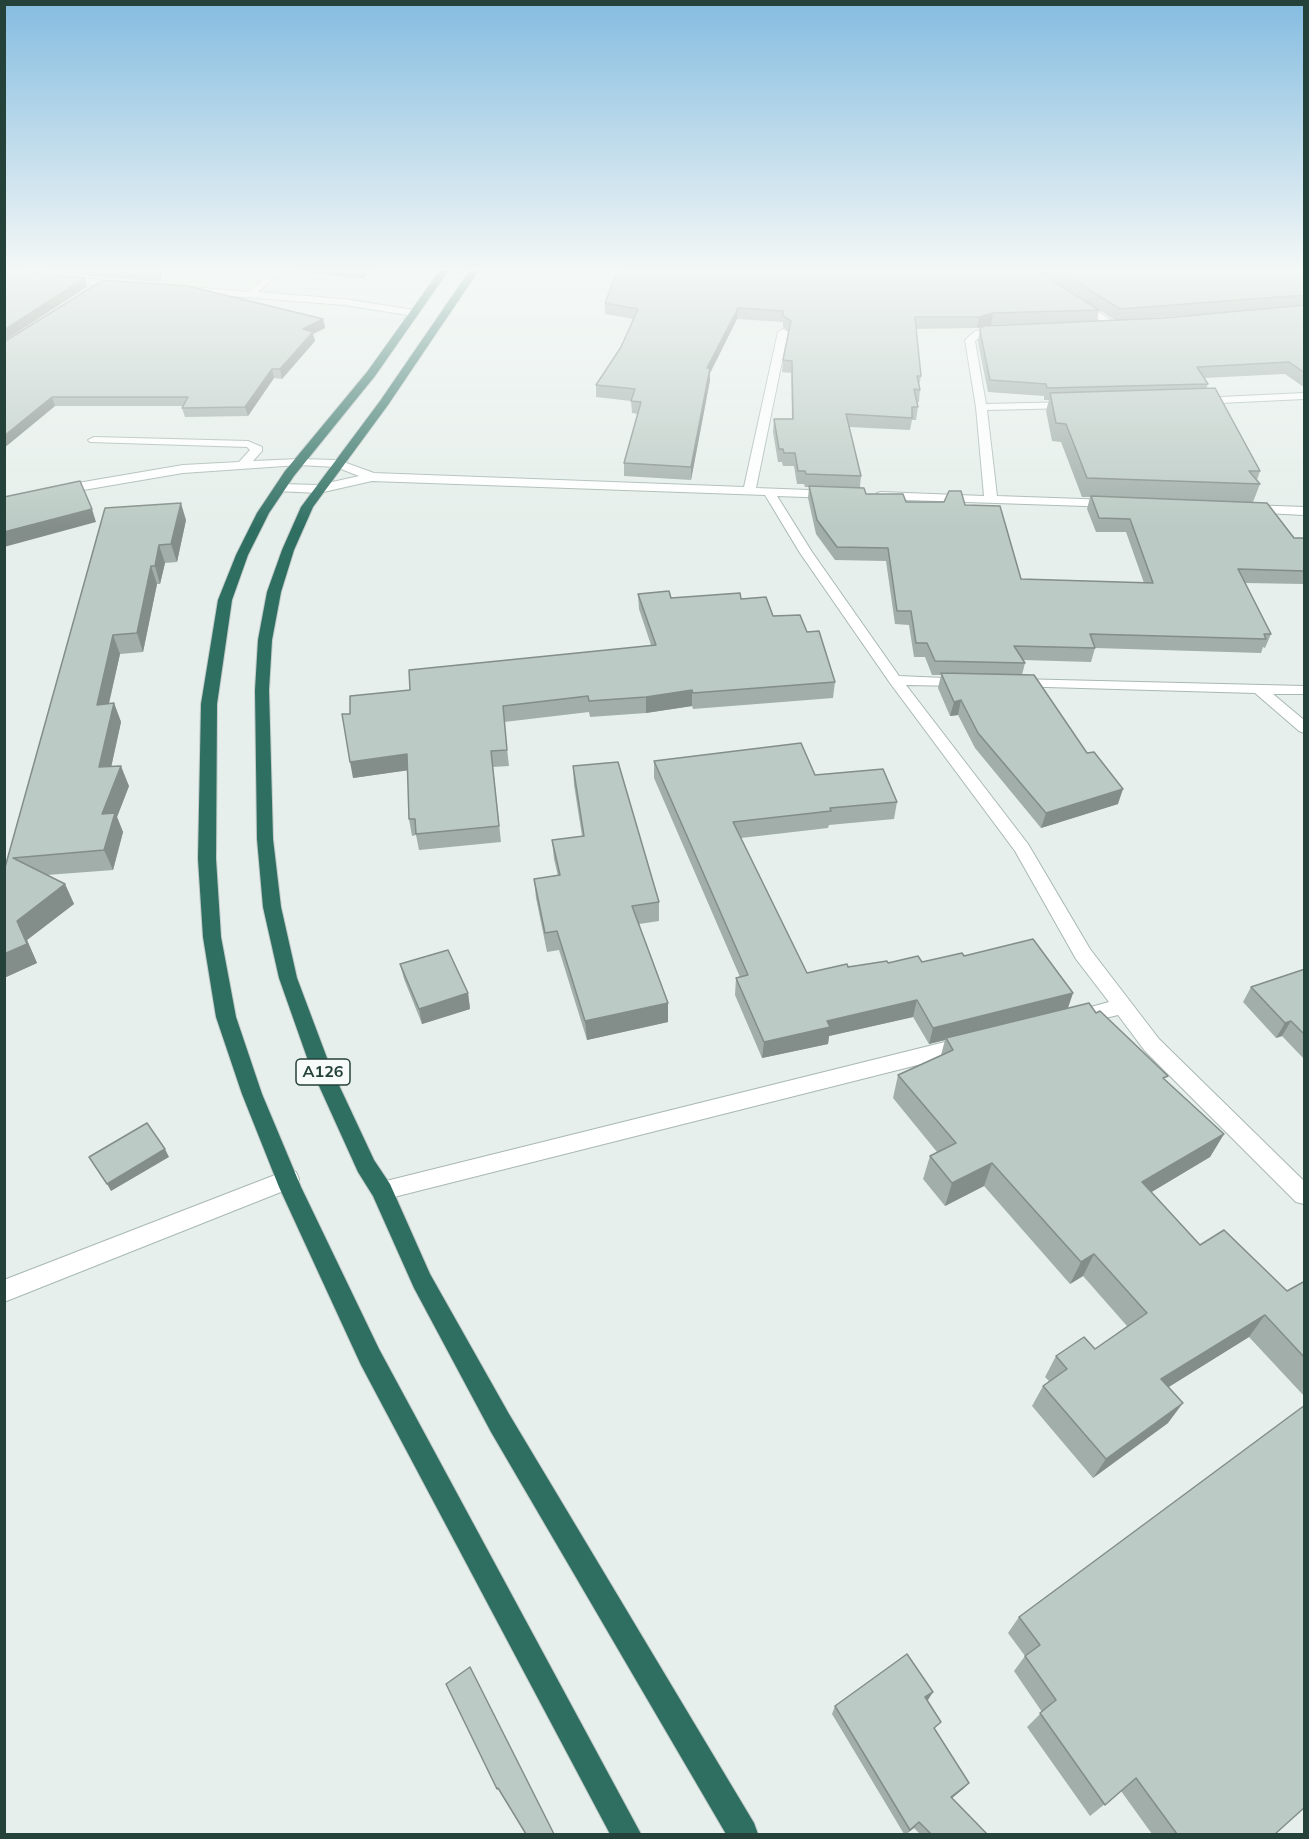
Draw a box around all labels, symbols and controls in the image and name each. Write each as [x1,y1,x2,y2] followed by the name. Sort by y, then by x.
[296,1059,350,1085] road number: A126

